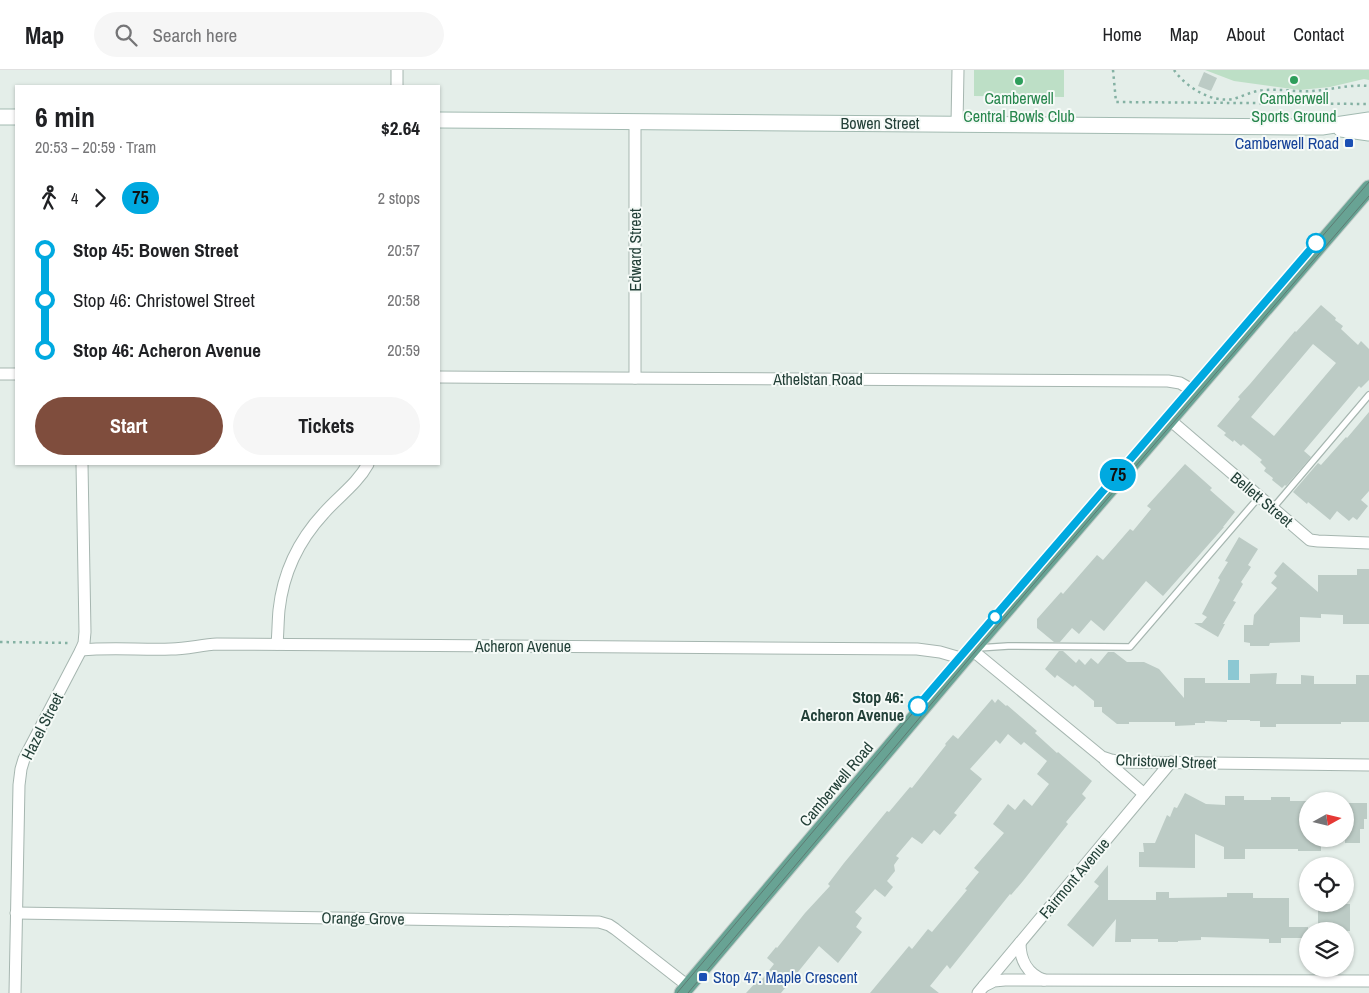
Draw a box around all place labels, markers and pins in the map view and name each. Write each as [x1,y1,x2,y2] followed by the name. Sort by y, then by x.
[1288,74,1300,86] marker: Camberwell Sports Ground
[1013,75,1025,87] marker: Camberwell Central Bowls Club
[963,87,1075,127] place label: Camberwell Central Bowls Club
[1251,87,1337,127] place label: Camberwell Sports Ground
[1235,132,1339,154] place label: Camberwell Road
[1343,137,1355,149] marker: Camberwell Road
[1306,233,1326,253] unlabelled marker
[988,610,1002,624] unlabelled marker
[801,686,904,726] place label: Stop 46: Acheron Avenue
[908,696,928,716] marker: Stop 46: Acheron Avenue
[713,966,858,988] place label: Stop 47: Maple Crescent
[697,971,709,983] marker: Stop 47: Maple Crescent

